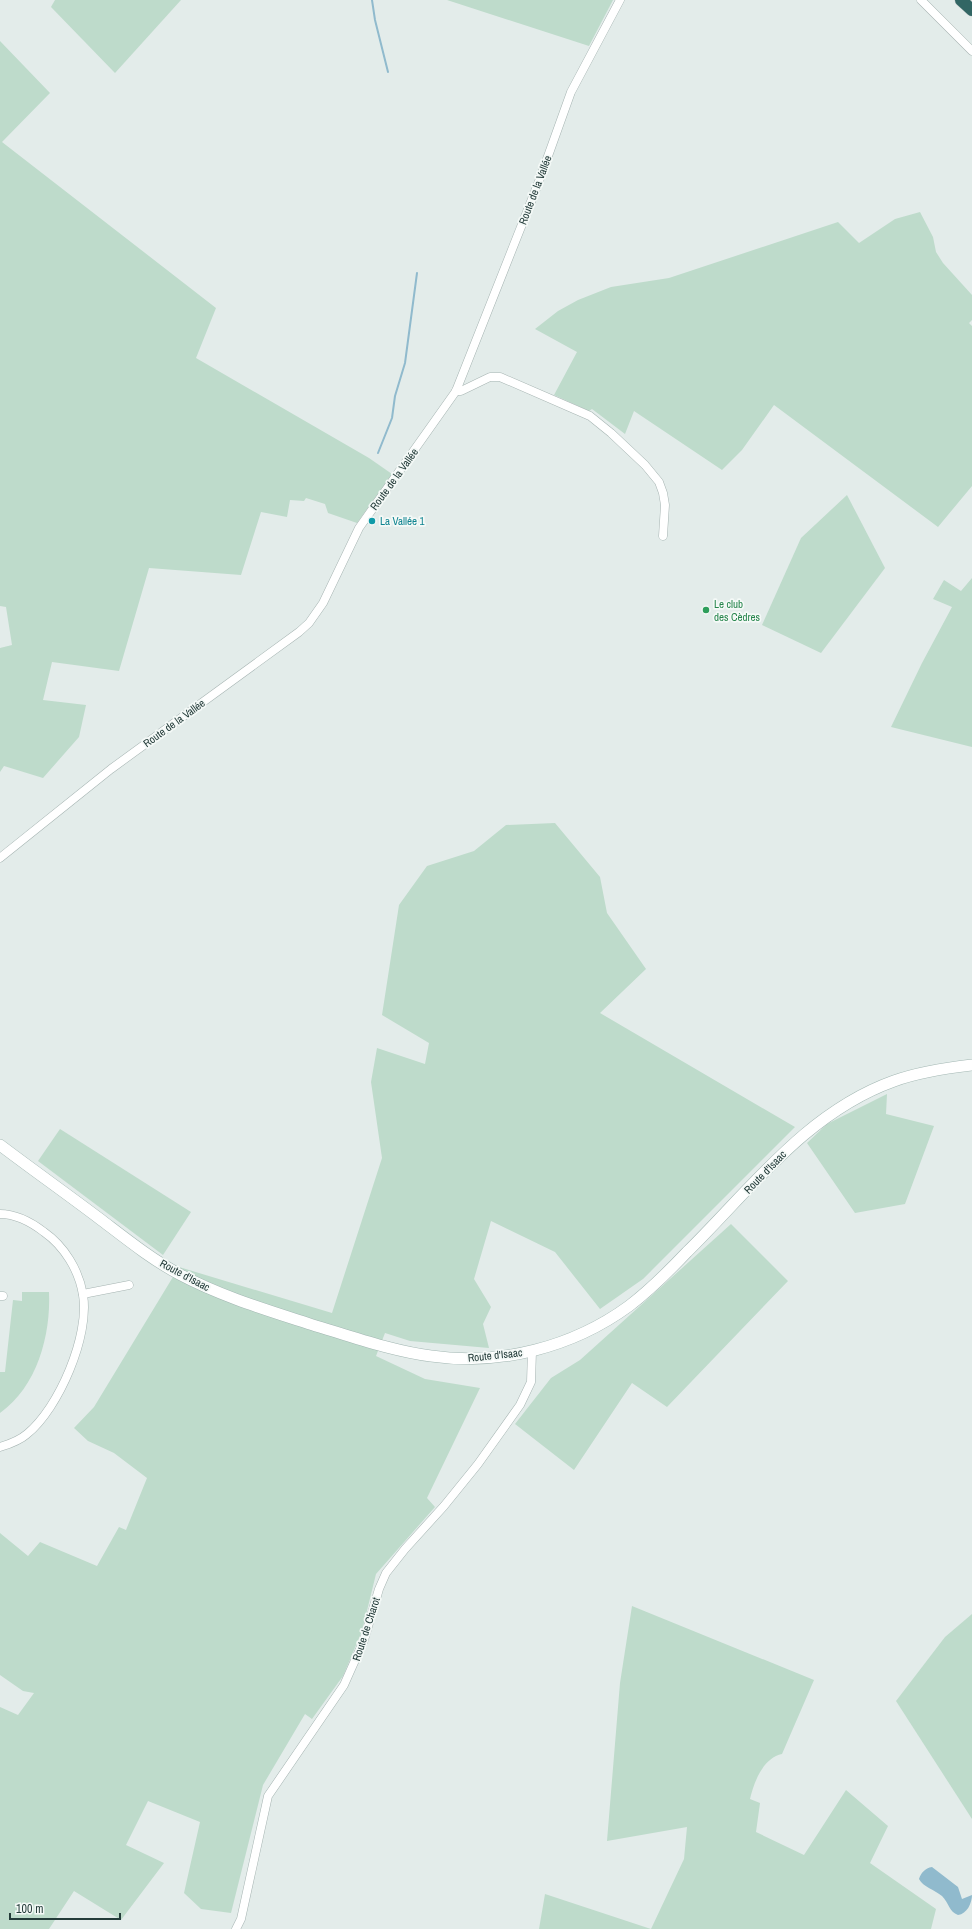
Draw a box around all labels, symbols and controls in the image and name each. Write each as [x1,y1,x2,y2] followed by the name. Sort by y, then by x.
[515,153,555,227] street label: Route de la Vallée
[367,445,421,513] street label: Route de la Vallée
[380,514,424,528] place label: La Vallée 1
[367,516,377,526] marker: La Vallée 1
[714,597,761,624] place label: Le club des Cèdres
[701,605,711,615] marker: Le club des Cèdres
[140,696,208,750] street label: Route de la Vallée
[741,1147,789,1197] street label: Route d'Isaac
[157,1256,213,1294] street label: Route d'Isaac
[467,1345,524,1365] street label: Route d'Isaac
[349,1595,383,1663] street label: Route de Charot
[10,1895,120,1921] scale bar
[16,1901,43,1917] text: 100 m

